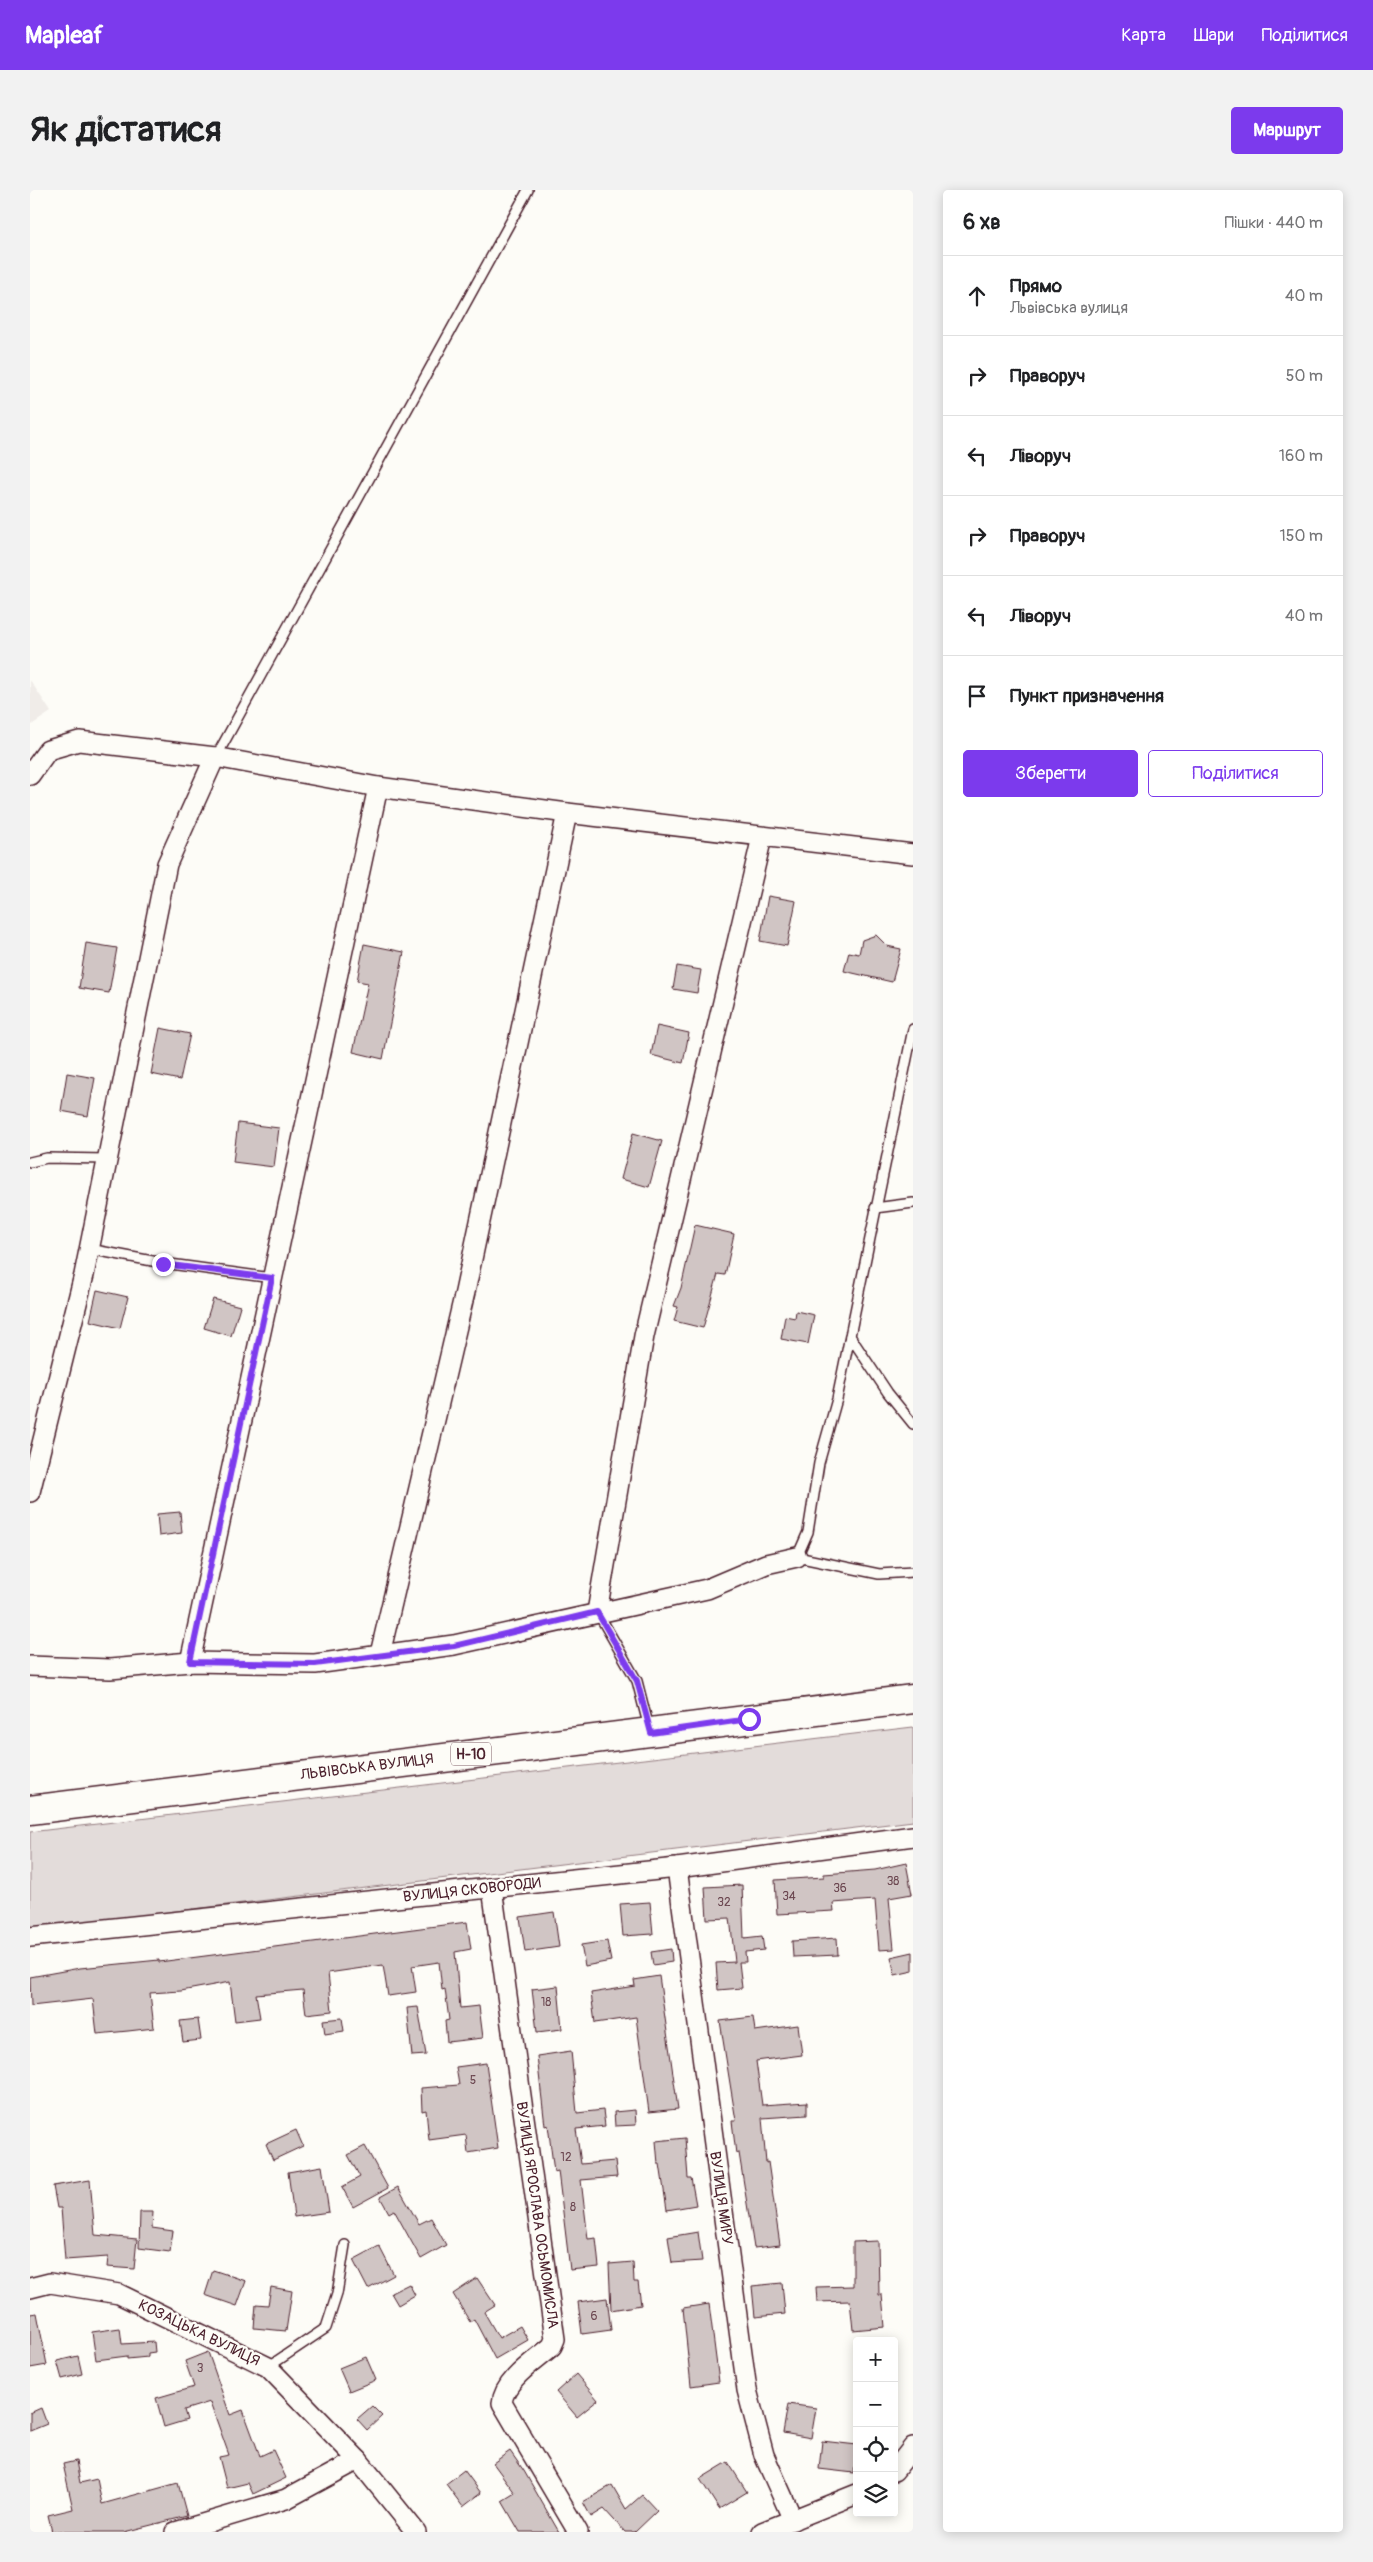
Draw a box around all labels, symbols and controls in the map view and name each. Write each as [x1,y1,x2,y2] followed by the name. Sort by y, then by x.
[25,21,103,50] text: Mapleaf
[1121,24,1166,47] text: Карта
[1194,24,1233,47] text: Шари
[1261,24,1348,47] text: Поділитися
[1231,107,1343,154] button: Маршрут
[30,108,221,152] text: Як дістатися
[963,209,1001,236] text: 6 хв
[1225,213,1323,233] text: Пішки · 440 m
[1010,274,1062,298] text: Прямо
[963,282,991,310] icon: ahead
[1285,286,1323,306] text: 40 m
[1010,298,1128,318] text: Львівська вулиця
[963,362,991,390] icon: right
[1010,364,1085,388] text: Праворуч
[1286,366,1323,386] text: 50 m
[963,442,991,470] icon: left
[1010,444,1071,468] text: Ліворуч
[1279,446,1323,466] text: 160 m
[963,522,991,550] icon: right
[1010,524,1085,548] text: Праворуч
[1279,526,1323,546] text: 150 m
[963,602,991,630] icon: left
[1010,604,1071,628] text: Ліворуч
[1285,606,1323,626] text: 40 m
[963,682,991,710] icon: arrive
[1010,684,1164,708] text: Пункт призначення
[963,750,1138,797] button: Зберегти
[1148,750,1323,797] button: Поділитися
[152,1253,175,1276] route end
[738,1708,761,1731] route start
[451,1742,491,1766] road number: Н-10
[298,1749,435,1785] street label: ЛЬВІВСЬКА ВУЛИЦЯ
[402,1873,542,1907] street label: ВУЛИЦЯ СКОВОРОДИ
[887,1874,899,1889] house number: 38
[833,1881,847,1896] house number: 36
[782,1889,796,1904] house number: 34
[717,1895,731,1910] house number: 32
[541,1995,551,2010] house number: 18
[470,2073,476,2088] house number: 5
[512,2100,562,2330] street label: ВУЛИЦЯ ЯРОСЛАВА ОСЬМОМИСЛА
[560,2150,572,2165] house number: 12
[705,2150,737,2246] street label: ВУЛИЦЯ МИРУ
[570,2200,576,2215] house number: 8
[135,2295,263,2371] street label: КОЗАЦЬКА ВУЛИЦЯ
[591,2309,598,2324] house number: 6
[853,2337,898,2517] map controls
[853,2337,898,2382] button: +
[197,2361,204,2376] house number: 3
[853,2382,898,2427] button: −
[853,2427,898,2472] button: locate
[853,2472,898,2517] button: layers

